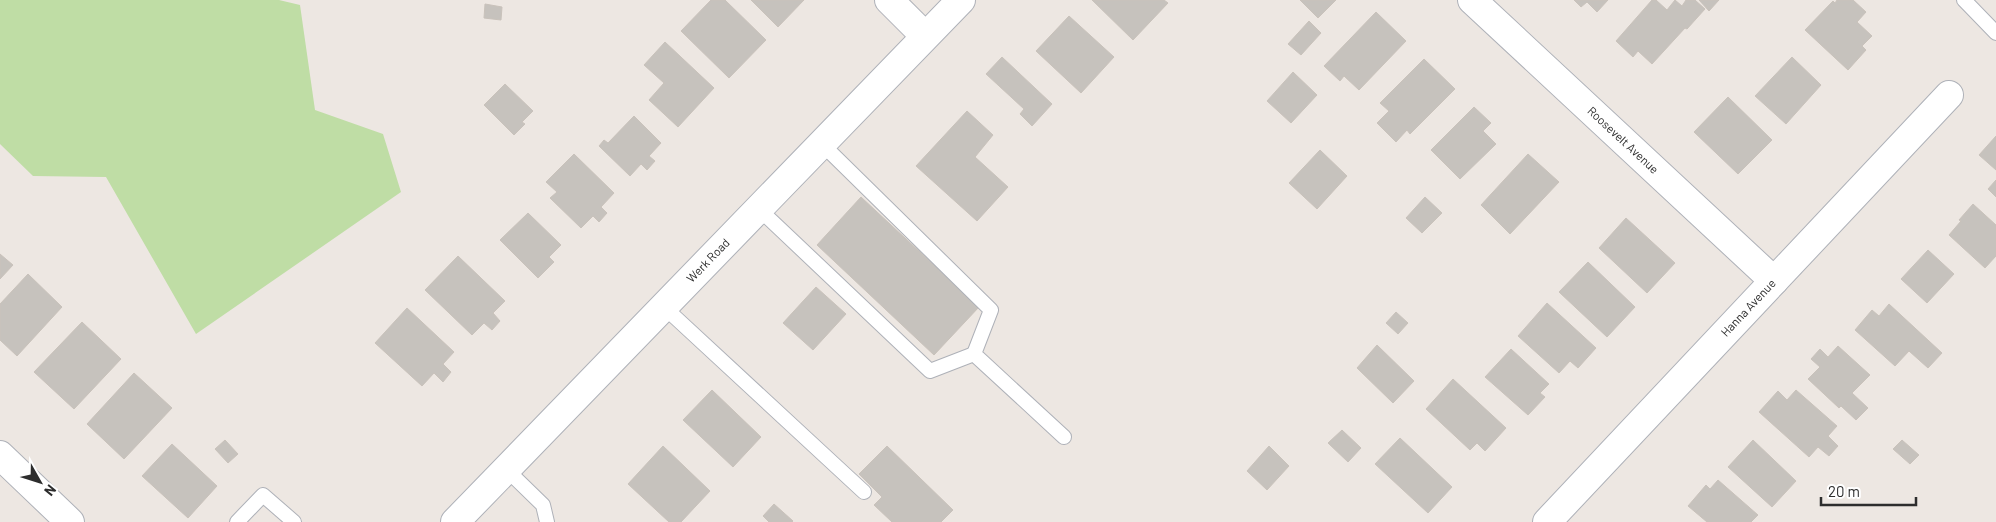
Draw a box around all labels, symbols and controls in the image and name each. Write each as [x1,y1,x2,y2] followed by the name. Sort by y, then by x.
[1585,103,1662,176] street label: Roosevelt Avenue
[683,235,732,285] street label: Werk Road
[1717,276,1778,339] street label: Hanna Avenue
[15,457,65,507] north arrow
[1821,474,1916,506] scale bar
[41,482,60,499] text: N
[1828,482,1860,500] text: 20 m

